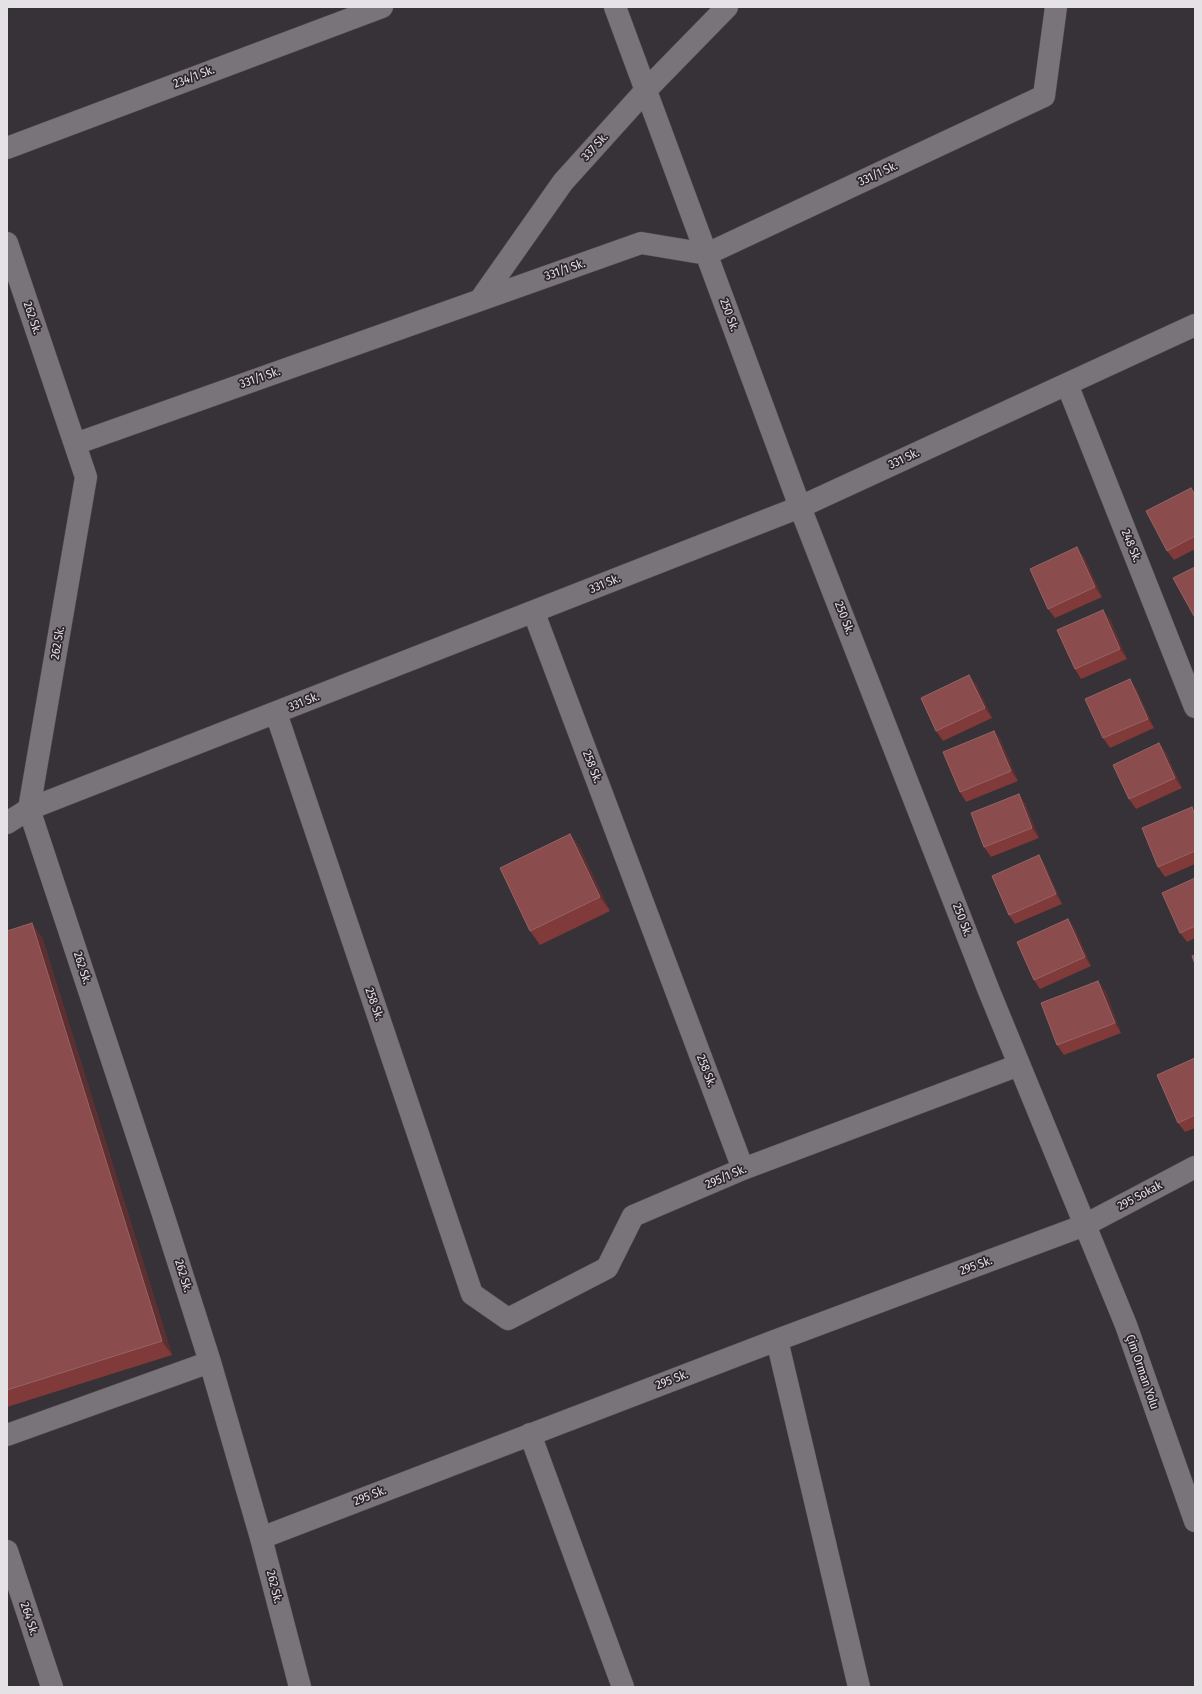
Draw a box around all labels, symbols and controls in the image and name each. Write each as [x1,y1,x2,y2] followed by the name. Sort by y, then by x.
[171,63,217,91] street label: 234/1 Sk.
[579,130,611,164] street label: 337 Sk.
[856,159,900,189] street label: 331/1 Sk.
[543,256,587,284] street label: 331/1 Sk.
[716,297,742,333] street label: 250 Sk.
[20,300,44,336] street label: 262 Sk.
[238,364,282,392] street label: 331/1 Sk.
[886,446,922,472] street label: 331 Sk.
[1118,528,1144,564] street label: 248 Sk.
[587,571,623,597] street label: 331 Sk.
[831,600,857,636] street label: 250 Sk.
[48,625,68,661] street label: 262 Sk.
[286,690,322,714] street label: 331 Sk.
[579,749,605,785] street label: 258 Sk.
[949,902,975,938] street label: 250 Sk.
[70,950,94,986] street label: 262 Sk.
[362,986,386,1022] street label: 258 Sk.
[693,1053,719,1089] street label: 258 Sk.
[703,1162,749,1192] street label: 295/1 Sk.
[1115,1178,1165,1214] street label: 295 Sokak
[958,1254,994,1278] street label: 295 Sk.
[171,1258,195,1294] street label: 262 Sk.
[1122,1333,1162,1411] street label: Çim Orman Yolu
[654,1367,690,1393] street label: 295 Sk.
[352,1483,388,1509] street label: 295 Sk.
[263,1569,285,1605] street label: 262 Sk.
[17,1601,41,1637] street label: 264 Sk.

